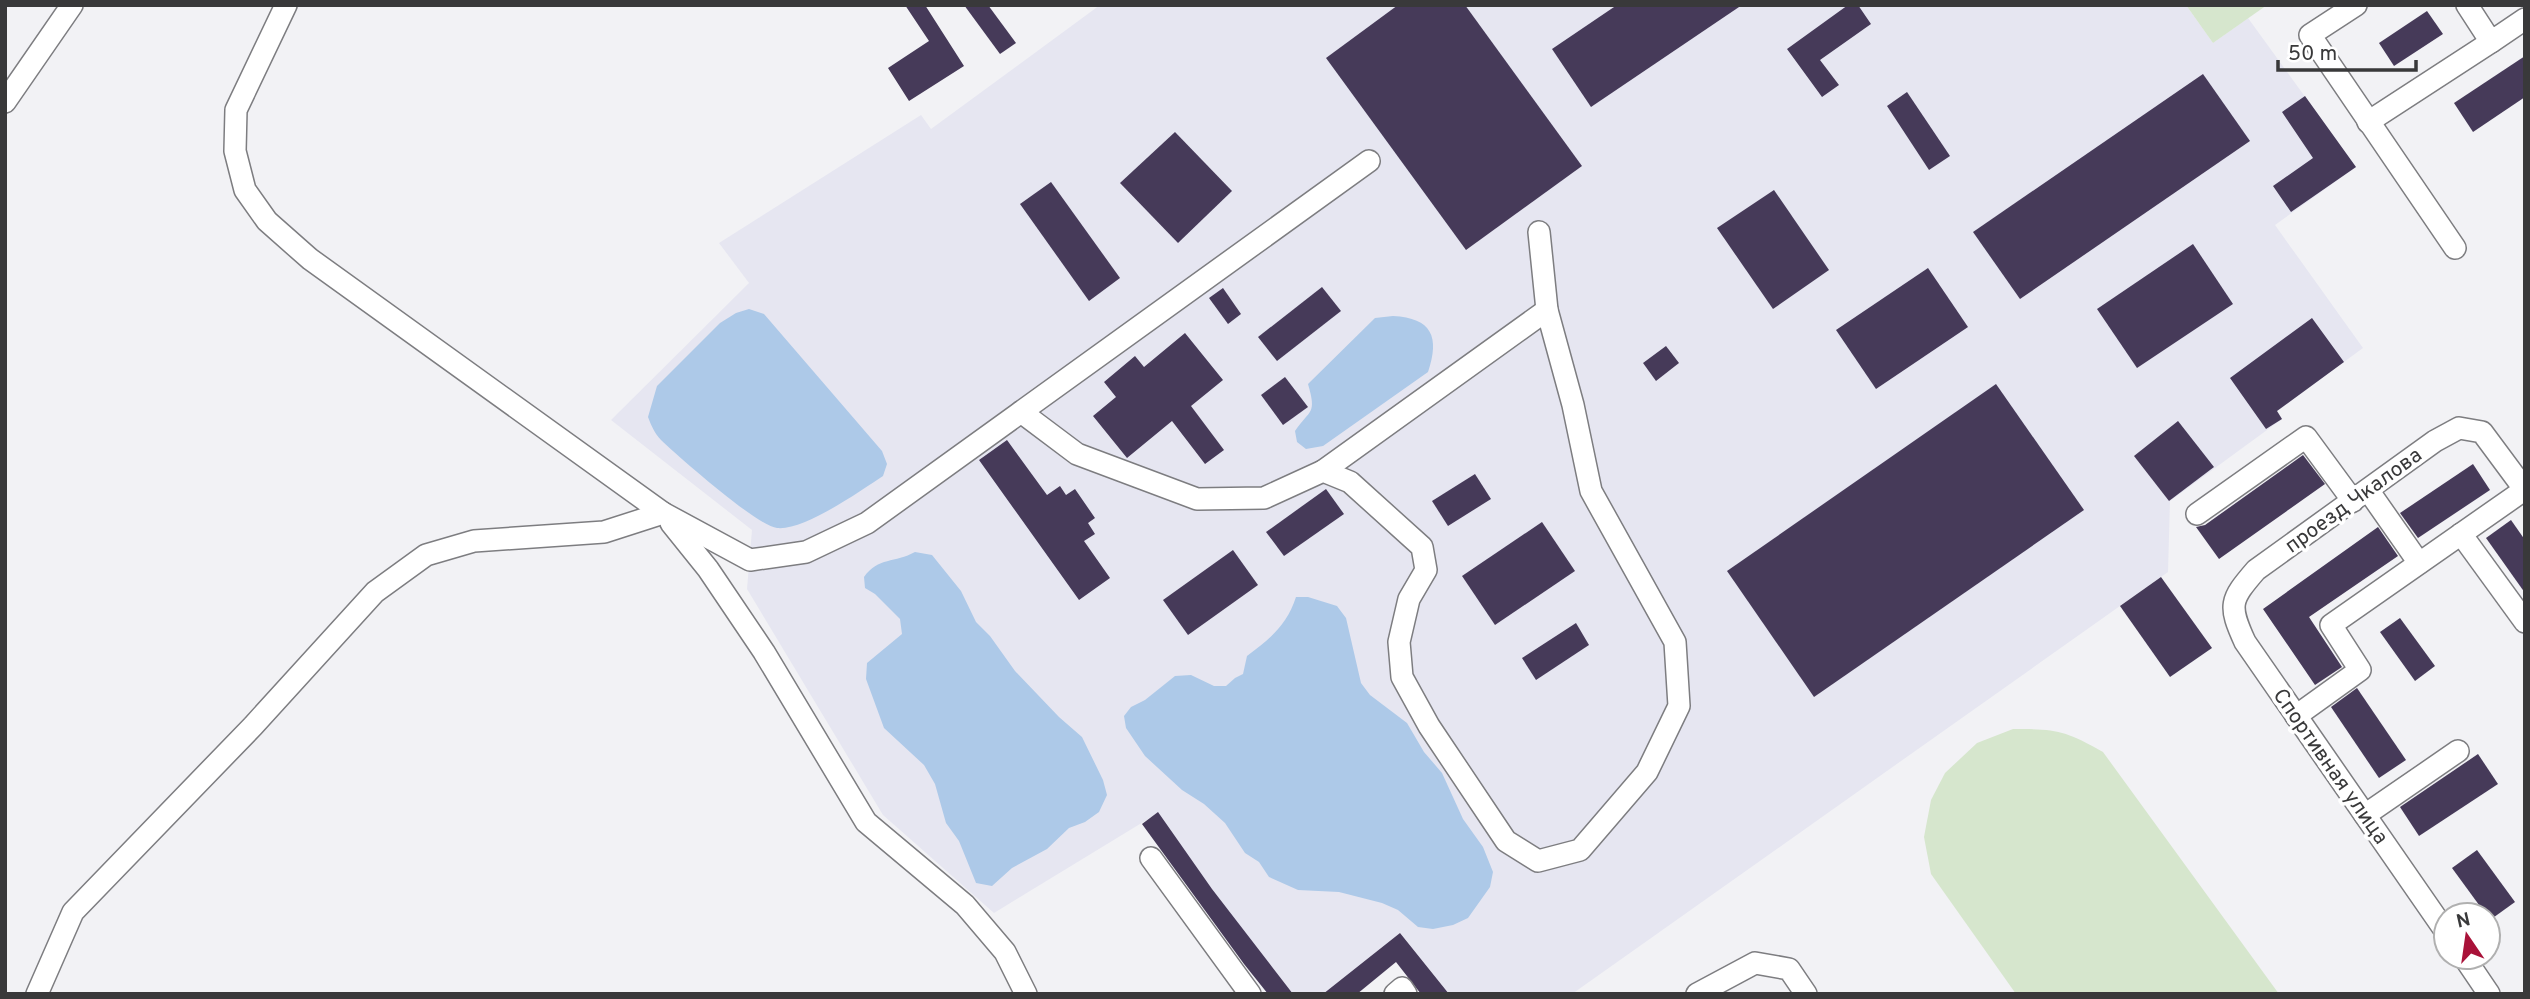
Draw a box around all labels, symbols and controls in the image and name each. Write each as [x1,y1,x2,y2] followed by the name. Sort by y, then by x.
[2278,28,2416,72] scale bar
[2288,41,2337,68] text: 50 m
[2280,442,2428,560] street label: проезд Чкалова
[2266,684,2394,850] street label: Спортивная улица
[2432,901,2502,971] north arrow
[2454,908,2473,935] text: N

